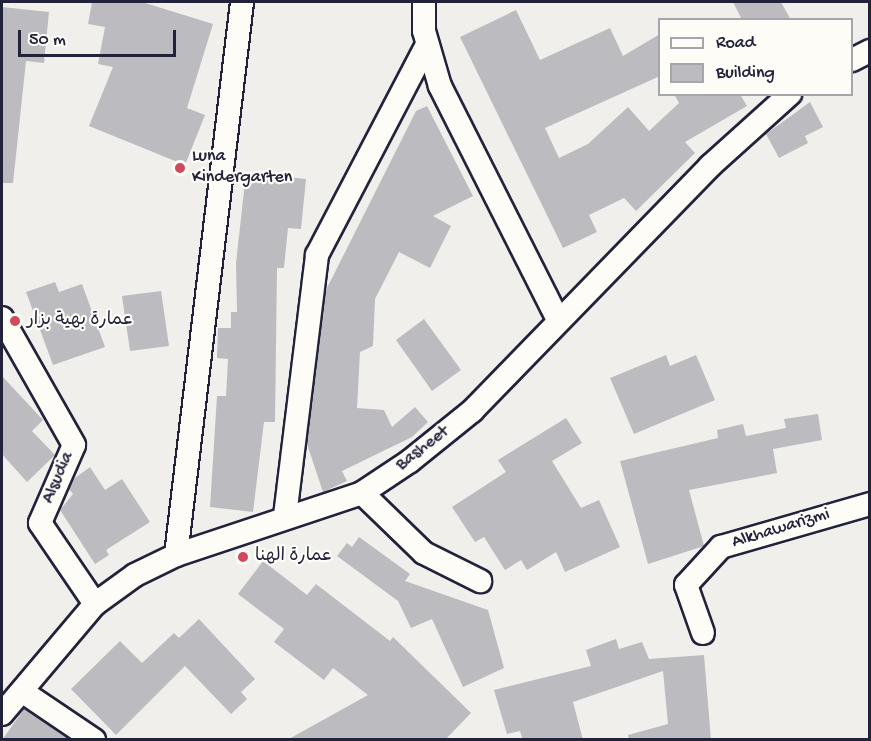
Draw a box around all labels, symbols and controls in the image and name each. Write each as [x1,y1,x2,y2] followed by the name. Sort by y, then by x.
[21,18,178,56] scale bar
[658,18,853,96] legend
[29,30,66,51] text: 50 m
[716,33,755,54] text: Road
[716,63,775,84] text: Building
[192,147,292,190] place label: Luna Kindergarten
[173,161,187,175] marker: Luna Kindergarten
[27,310,134,332] place label: عمارة بهية بزار
[8,314,22,328] marker: عمارة بهية بزار
[392,422,454,476] street label: Basheet
[38,449,80,507] street label: Alsudia
[730,504,832,554] street label: Alkhawarizmi
[255,546,333,568] place label: عمارة الهنا
[236,550,250,564] marker: عمارة الهنا

